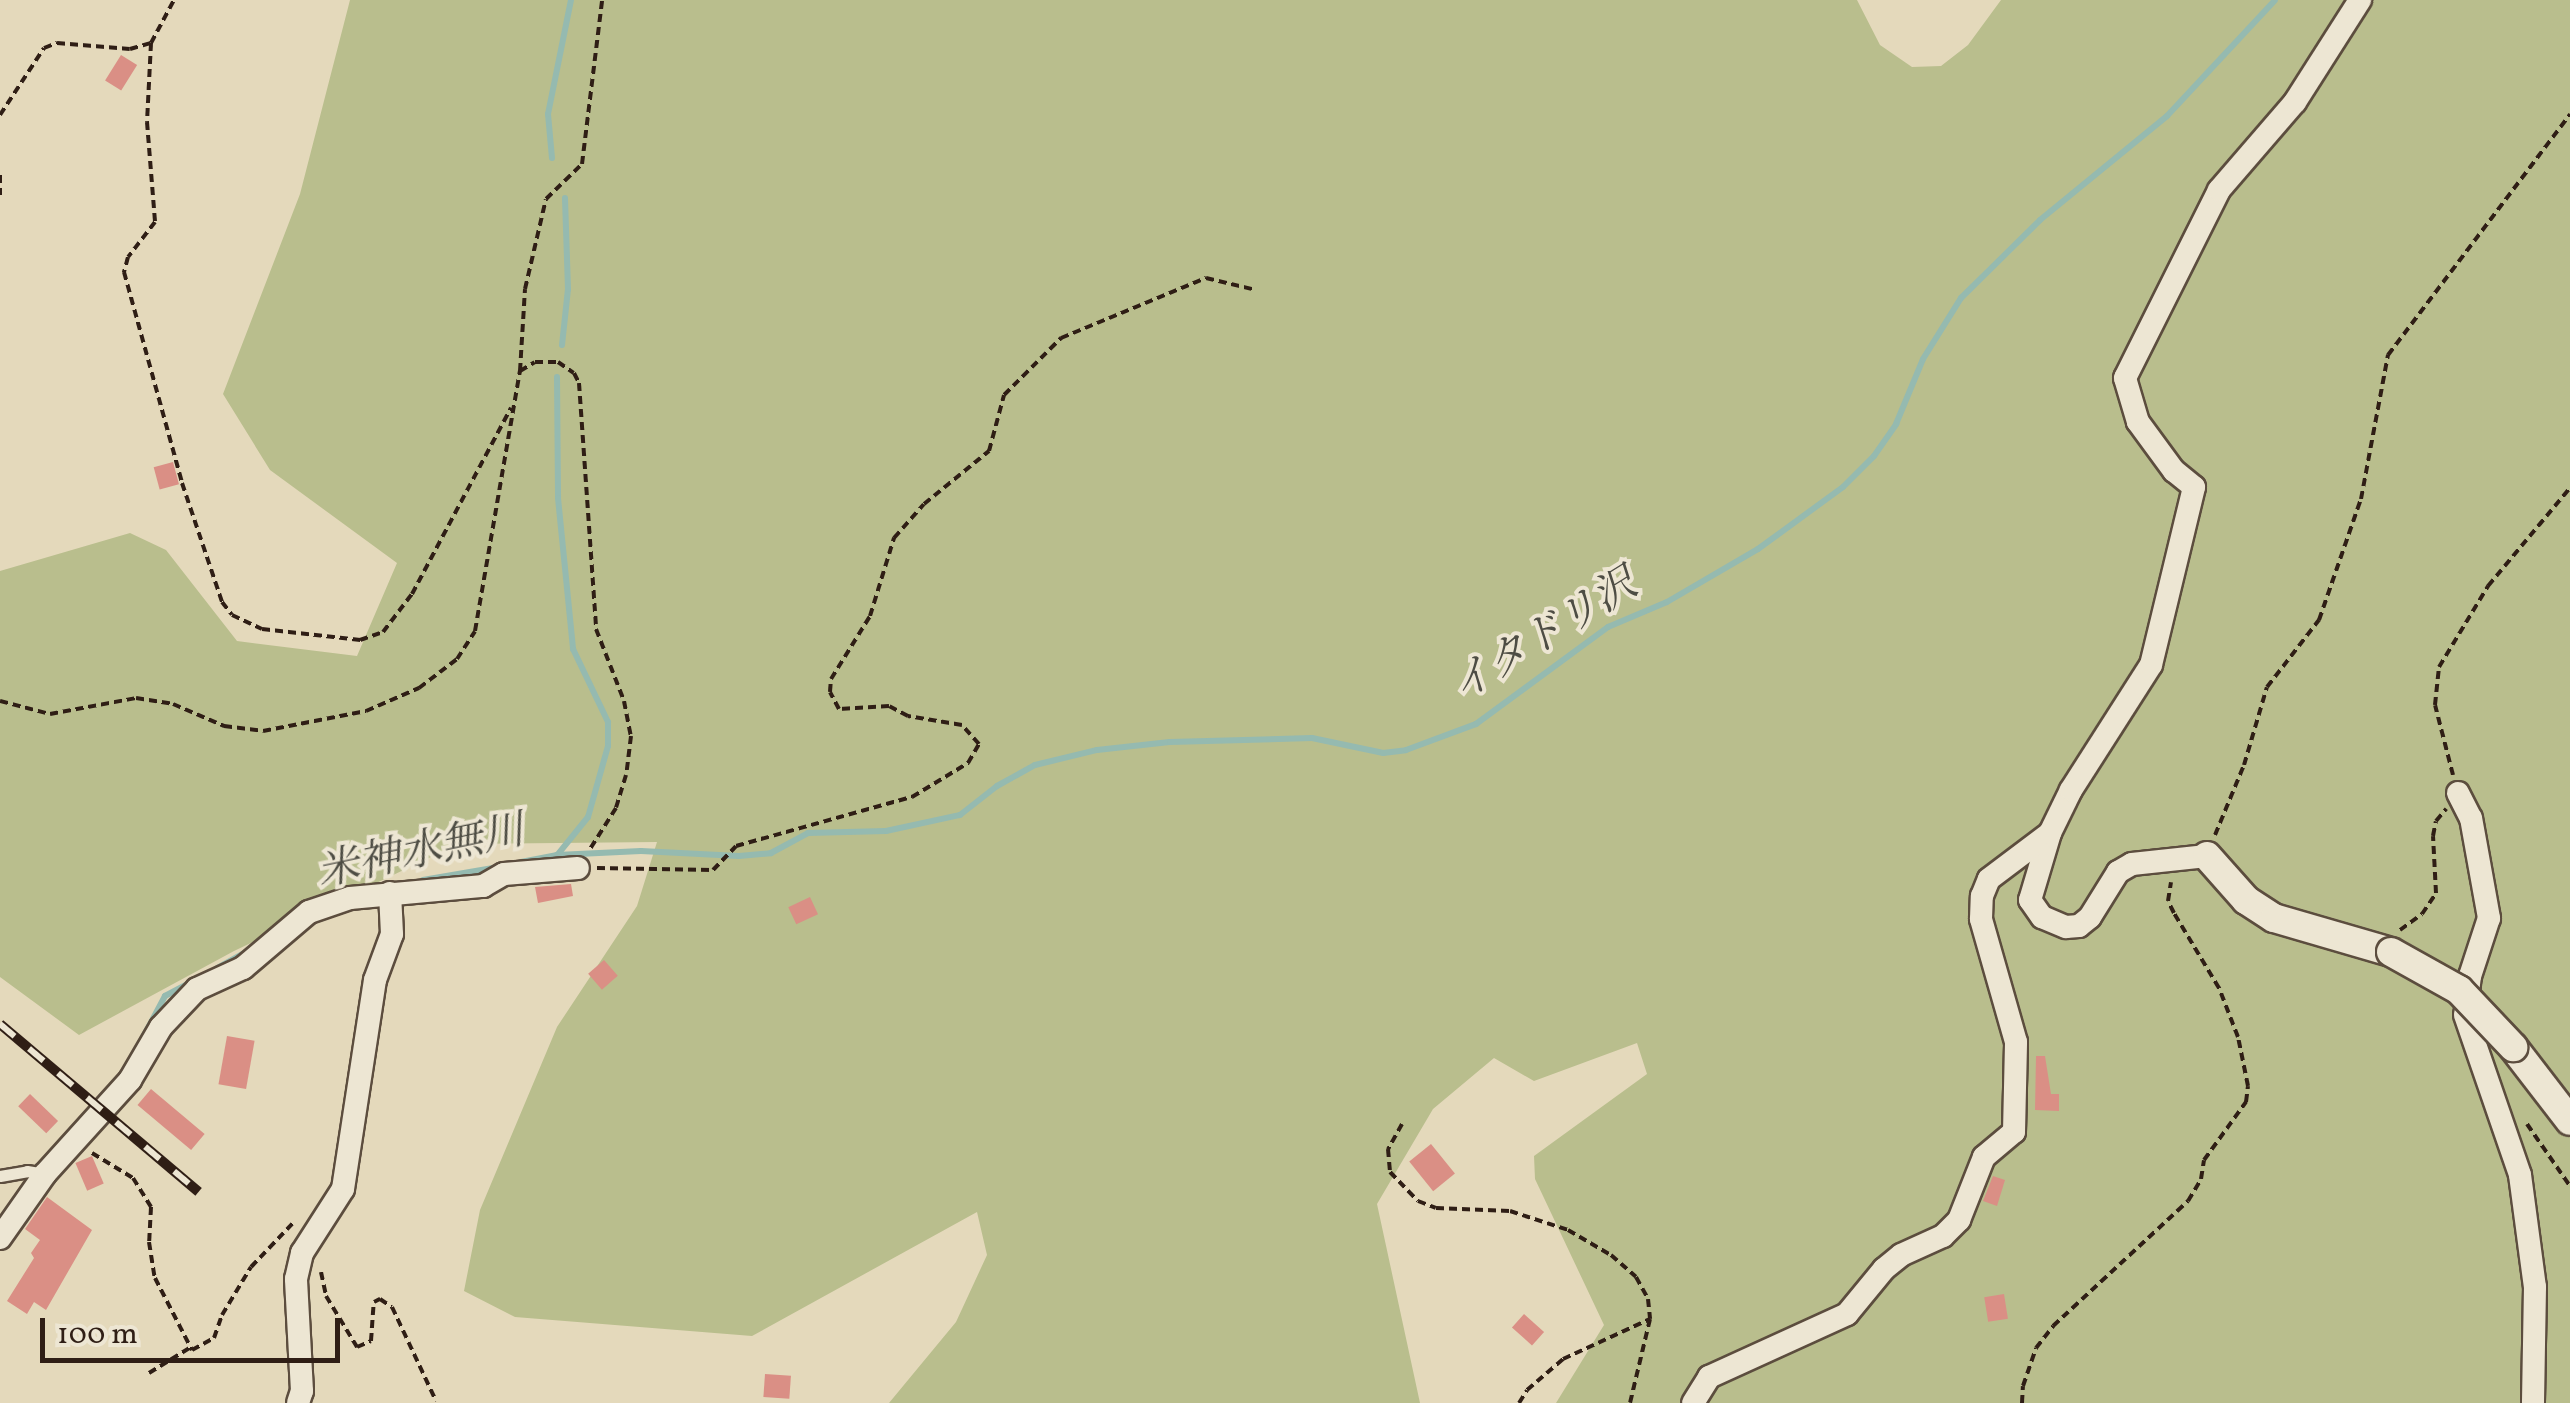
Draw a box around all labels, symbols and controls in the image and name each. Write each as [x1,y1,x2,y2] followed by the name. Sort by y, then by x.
[1443,561,1647,715] water label: イタドリ沢
[313,808,529,900] water label: 米神水無川
[45,1298,345,1360] scale bar
[57,1314,138,1356] text: 100 m

